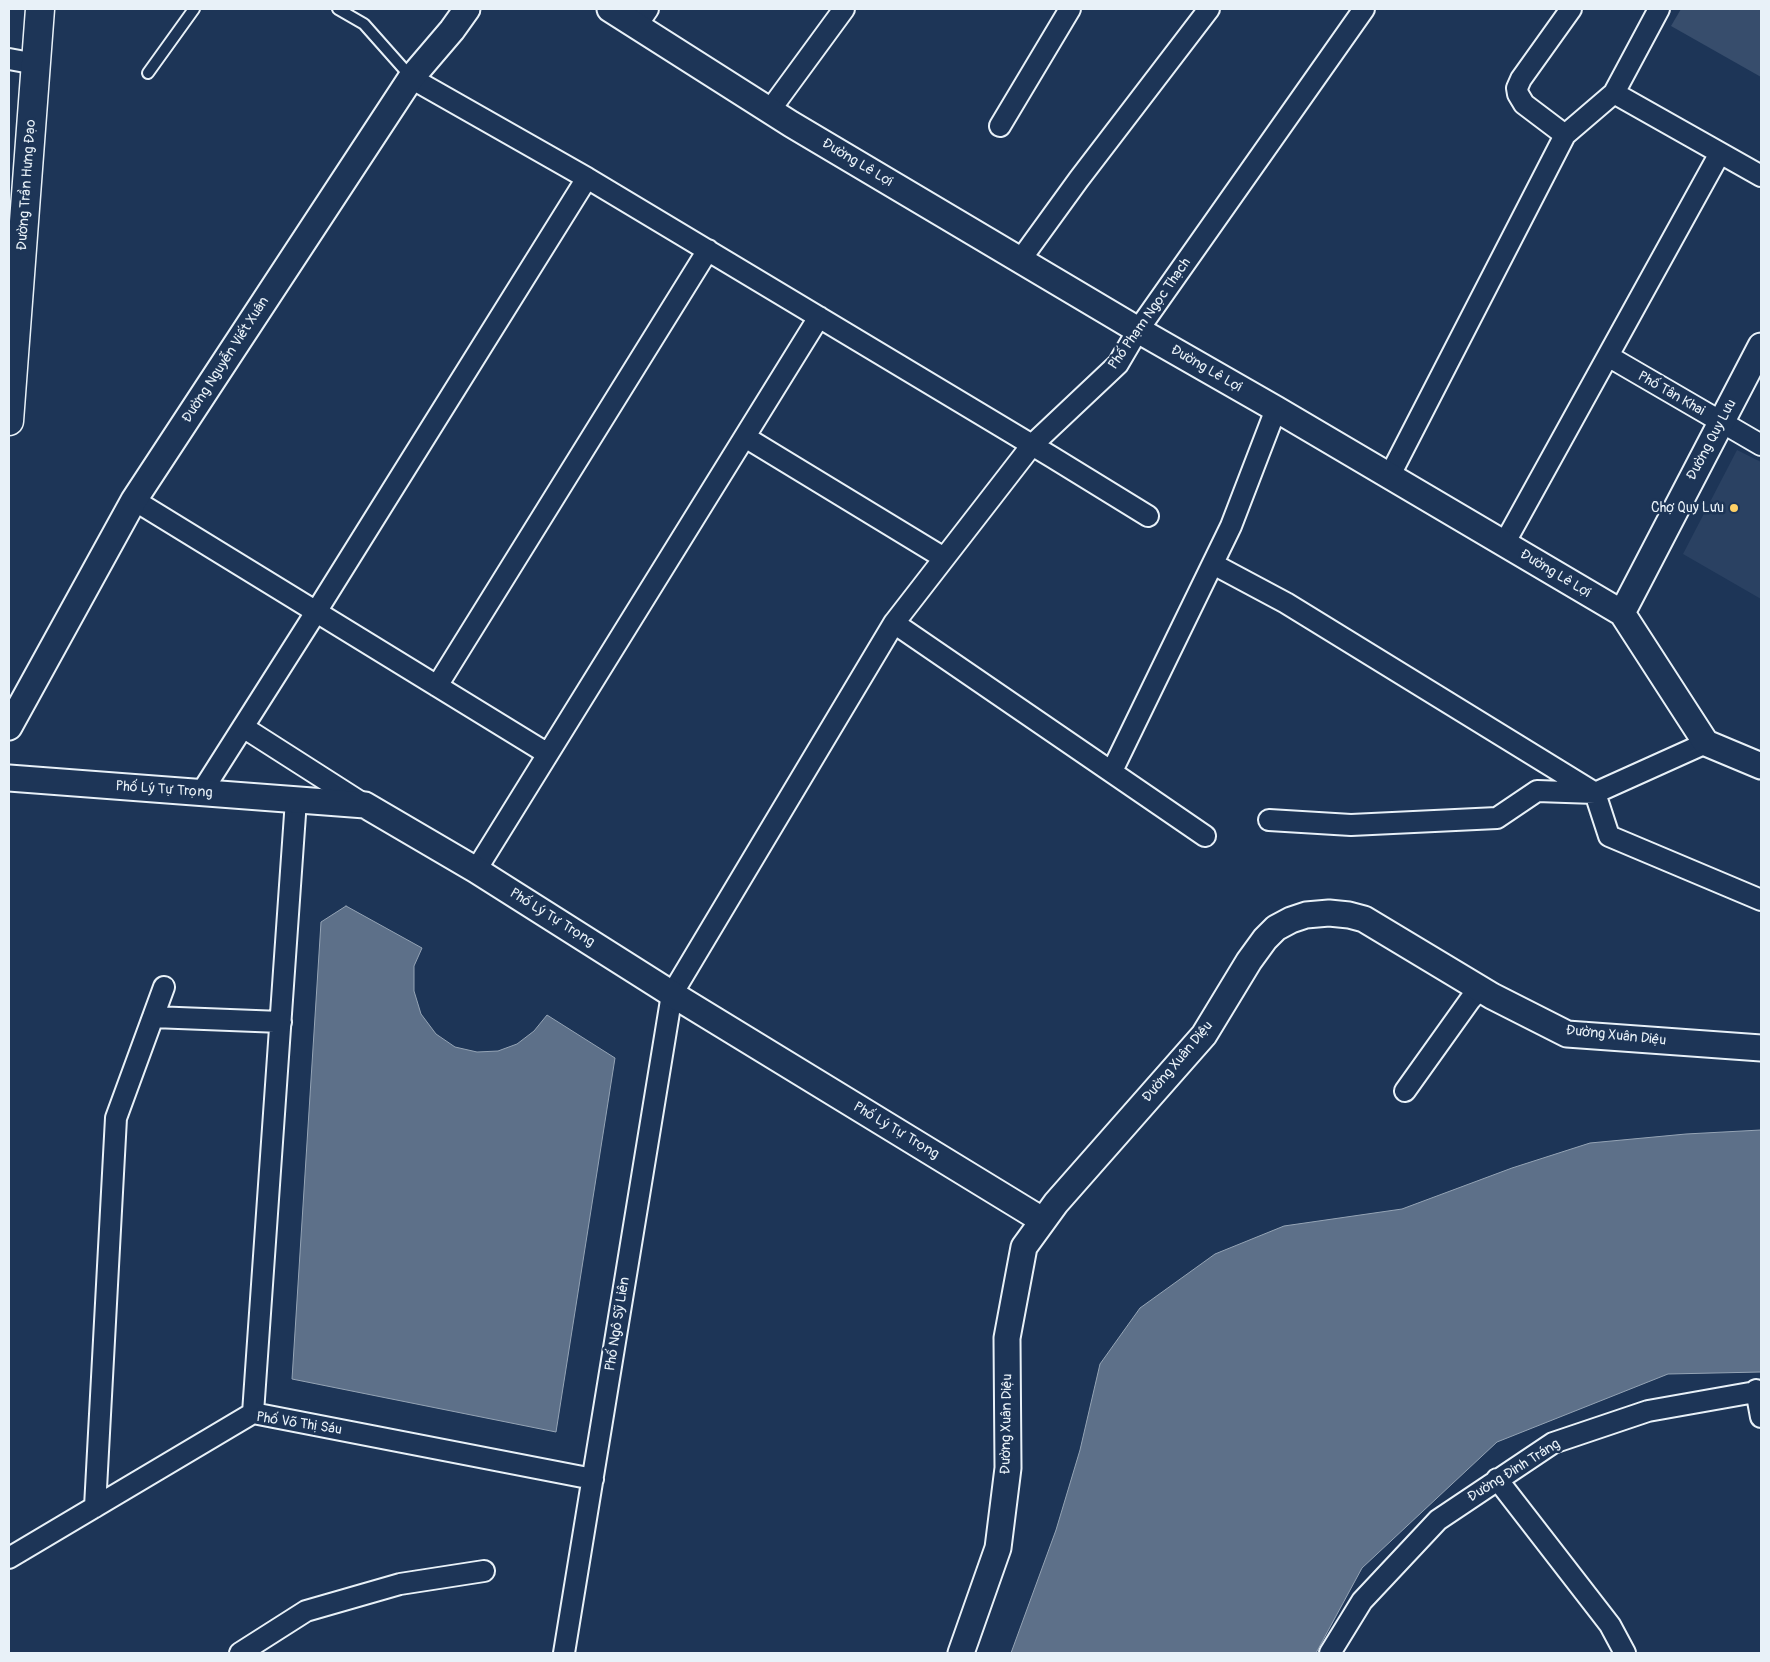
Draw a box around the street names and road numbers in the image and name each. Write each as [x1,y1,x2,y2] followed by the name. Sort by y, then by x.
[14,119,40,251] street label: Đường Trần Hưng Đạo
[819,135,895,191] street label: Đường Lê Lợi
[1105,255,1195,373] street label: Phố Phạm Ngọc Thạch
[179,294,273,426] street label: Đường Nguyễn Viết Xuân
[1167,342,1245,396] street label: Đường Lê Lợi
[1635,368,1707,420] street label: Phố Tân Khai
[1684,397,1740,483] street label: Đường Quy Lưu
[1517,546,1593,602] street label: Đường Lê Lợi
[115,778,213,802] street label: Phố Lý Tự Trọng
[506,885,598,951] street label: Phố Lý Tự Trọng
[1139,1018,1217,1106] street label: Đường Xuân Diệu
[1565,1022,1667,1050] street label: Đường Xuân Diệu
[850,1099,942,1163] street label: Phố Lý Tự Trọng
[602,1276,634,1372] street label: Phố Ngô Sỹ Liên
[998,1373,1016,1475] street label: Đường Xuân Diệu
[255,1409,343,1439] street label: Phố Võ Thị Sáu
[1465,1436,1563,1506] street label: Đường Đinh Tráng

